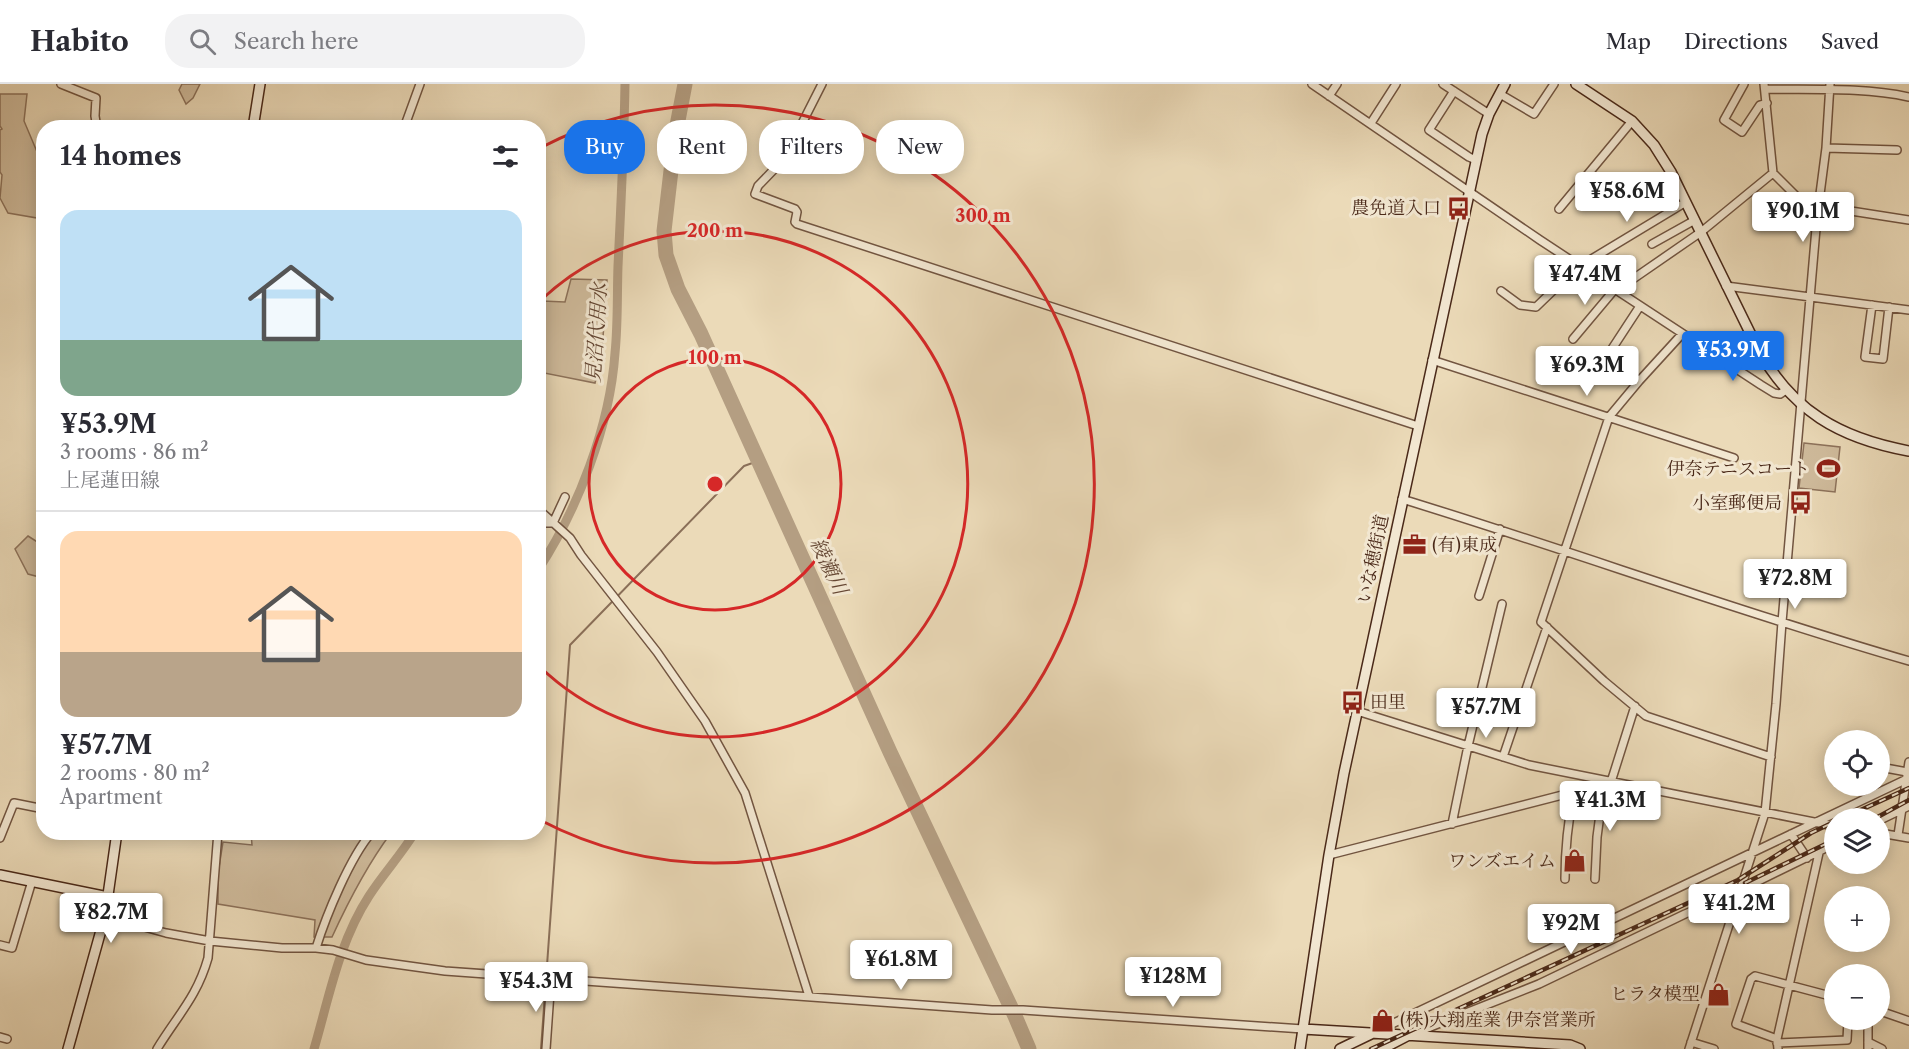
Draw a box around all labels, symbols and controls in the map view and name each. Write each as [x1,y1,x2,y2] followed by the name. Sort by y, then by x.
[165,14,585,68] search box
[30,24,129,58] text: Habito
[186,25,219,58] icon: search
[234,28,358,55] text: Search here
[1606,29,1651,54] text: Map
[1684,29,1788,54] text: Directions
[1821,29,1879,54] text: Saved
[564,120,645,174] chip: Buy
[657,120,747,174] chip: Rent
[759,120,864,174] chip: Filters
[876,120,964,174] chip: New
[60,140,182,172] text: 14 homes
[489,140,522,173] icon: filters
[1578,172,1676,223] pin: ¥58.6M
[1589,179,1665,203] text: ¥58.6M
[1754,192,1852,243] pin: ¥90.1M
[1446,195,1472,221] bus stop icon: 農免道入口
[1351,197,1441,219] place label: 農免道入口
[1766,199,1840,223] text: ¥90.1M
[955,205,1011,227] text: 300 m
[687,220,743,242] text: 200 m
[237,249,345,357] icon: home
[1536,255,1634,306] pin: ¥47.4M
[1548,262,1622,286] text: ¥47.4M
[581,280,612,384] water label: 見沼代用水
[1684,331,1782,382] pin: ¥53.9M
[1696,338,1770,362] text: ¥53.9M
[1538,346,1636,397] pin: ¥69.3M
[688,347,742,369] text: 100 m
[1550,353,1624,377] text: ¥69.3M
[60,408,157,440] text: ¥53.9M
[60,440,208,464] text: 3 rooms · 86 m²
[1815,456,1841,482] sports icon: 伊奈テニスコート
[1667,458,1810,480] place label: 伊奈テニスコート
[60,468,160,492] text: 上尾蓮田線
[705,474,725,494] centre of rings
[1787,490,1813,516] bus stop icon: 小室郵便局
[1692,492,1782,514] place label: 小室郵便局
[1353,513,1393,605] street label: いな穂街道
[1401,532,1427,558] office icon: (有)東成
[805,534,853,600] water label: 綾瀬川
[1432,534,1497,556] place label: (有)東成
[1746,559,1844,610] pin: ¥72.8M
[1757,566,1833,590] text: ¥72.8M
[237,570,345,678] icon: home
[1437,688,1535,739] pin: ¥57.7M
[1339,689,1365,715] bus stop icon: 田里
[1370,691,1406,713] place label: 田里
[1450,695,1522,719] text: ¥57.7M
[60,729,152,761] text: ¥57.7M
[1824,730,1890,1030] map controls
[1824,730,1890,796] button: locate
[60,761,210,785] text: 2 rooms · 80 m²
[1561,781,1659,832] pin: ¥41.3M
[60,785,163,809] text: Apartment
[1574,788,1646,812] text: ¥41.3M
[1824,808,1890,874] button: layers
[1561,848,1587,874] shop icon: ワンズエイム
[1449,850,1556,872] place label: ワンズエイム
[1690,884,1788,935] pin: ¥41.2M
[1824,886,1890,952] button: +
[1702,891,1776,915] text: ¥41.2M
[62,893,160,944] pin: ¥82.7M
[74,900,148,924] text: ¥82.7M
[1535,904,1607,955] pin: ¥92M
[1542,911,1600,935] text: ¥92M
[852,940,950,991] pin: ¥61.8M
[864,947,938,971] text: ¥61.8M
[1131,957,1215,1008] pin: ¥128M
[487,962,585,1013] pin: ¥54.3M
[1139,964,1207,988] text: ¥128M
[1824,964,1890,1030] button: −
[499,969,573,993] text: ¥54.3M
[1705,981,1731,1007] shop icon: ヒラタ模型
[1610,983,1700,1005] place label: ヒラタ模型
[1369,1007,1395,1033] shop icon: (株)大翔産業 伊奈営業所
[1400,1009,1596,1031] place label: (株)大翔産業 伊奈営業所

